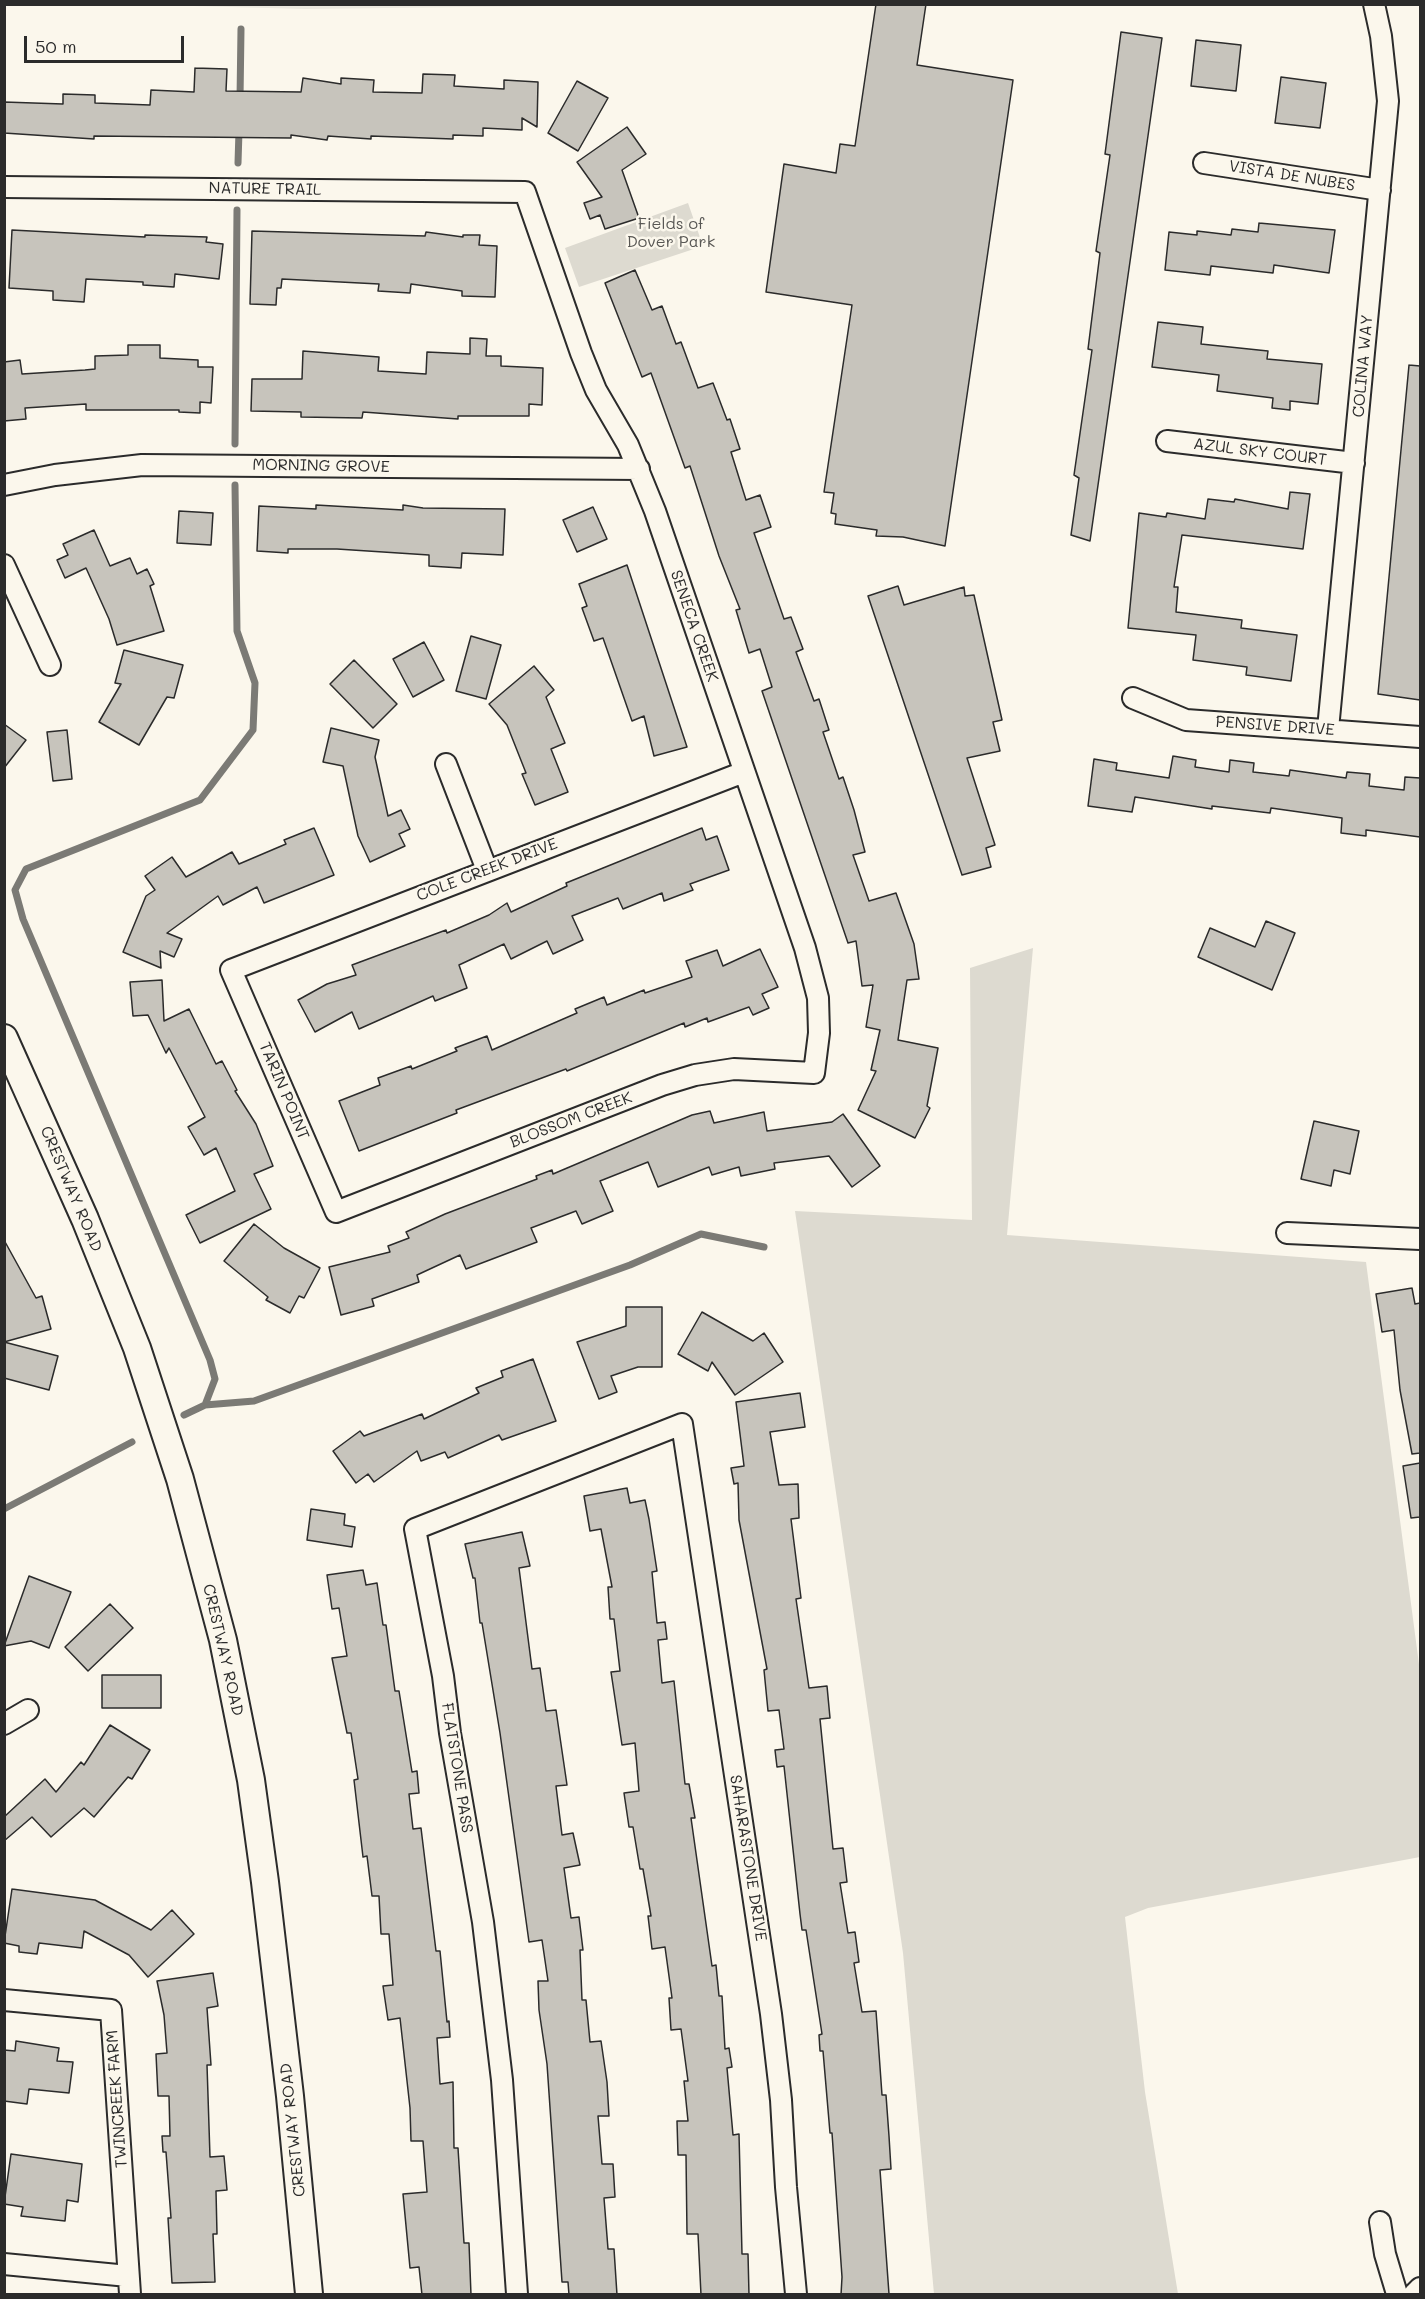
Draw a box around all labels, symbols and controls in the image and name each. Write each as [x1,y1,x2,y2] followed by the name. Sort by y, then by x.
[27,24,188,62] scale bar
[35,34,77,58] text: 50 m
[1228,157,1356,195] street label: VISTA DE NUBES
[209,178,321,200] street label: NATURE TRAIL
[627,214,715,252] park label: Fields of Dover Park
[1349,314,1377,418] street label: COLINA WAY
[1192,434,1328,470] street label: AZUL SKY COURT
[252,455,390,477] street label: MORNING GROVE
[666,568,722,684] street label: SENECA CREEK
[1215,712,1335,740] street label: PENSIVE DRIVE
[414,834,560,906] street label: COLE CREEK DRIVE
[255,1039,313,1143] street label: TARIN POINT
[507,1088,635,1152] street label: BLOSSOM CREEK
[36,1123,106,1255] street label: CRESTWAY ROAD
[199,1582,247,1718] street label: CRESTWAY ROAD
[437,1702,477,1834] street label: FLATSTONE PASS
[725,1773,771,1943] street label: SAHARASTONE DRIVE
[103,2030,131,2168] street label: TWINCREEK FARM
[276,2062,310,2198] street label: CRESTWAY ROAD

